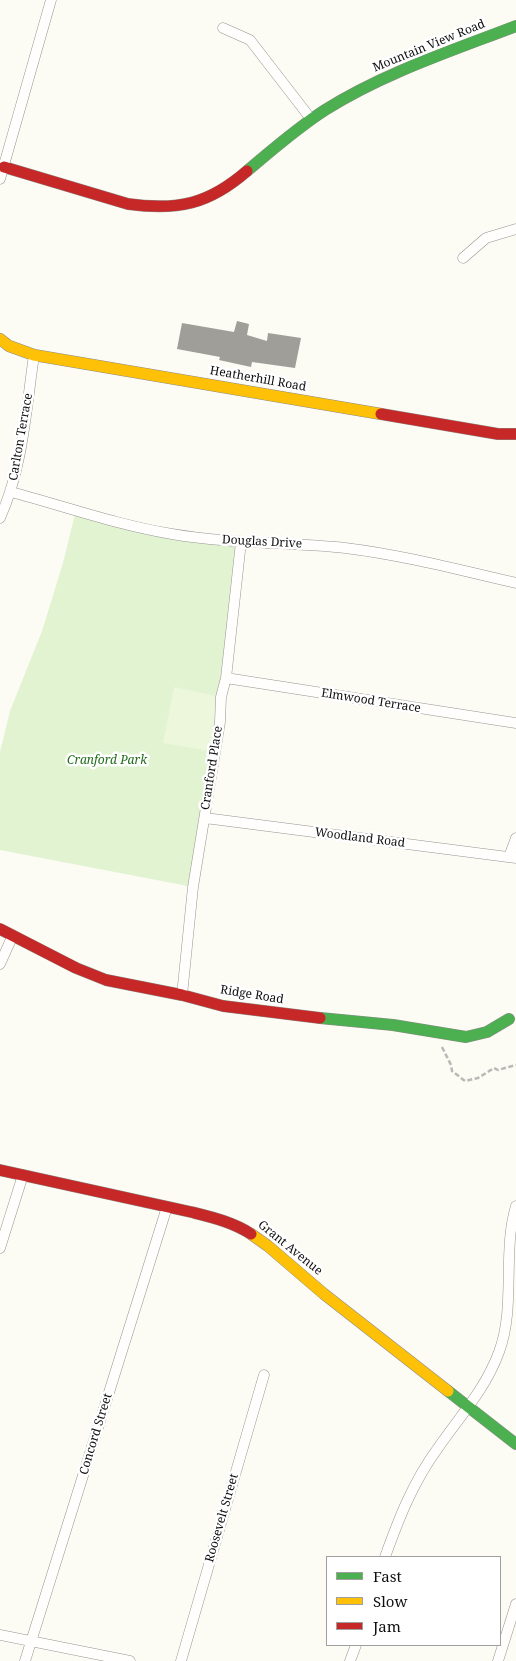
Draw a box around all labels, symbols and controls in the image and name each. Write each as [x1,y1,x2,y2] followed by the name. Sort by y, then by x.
[371,17,487,75] street label: Mountain View Road
[209,363,307,395] street label: Heatherhill Road
[6,392,36,482] street label: Carlton Terrace
[222,533,302,551] street label: Douglas Drive
[320,686,422,716] street label: Elmwood Terrace
[198,725,226,811] street label: Cranford Place
[67,754,147,768] park label: Cranford Park
[314,825,406,851] street label: Woodland Road
[219,983,285,1007] street label: Ridge Road
[255,1218,325,1278] street label: Grant Avenue
[77,1392,115,1476] street label: Concord Street
[202,1472,242,1564] street label: Roosevelt Street
[326,1556,501,1646] legend
[373,1566,402,1586] text: Fast
[373,1591,407,1611] text: Slow
[373,1616,401,1636] text: Jam

